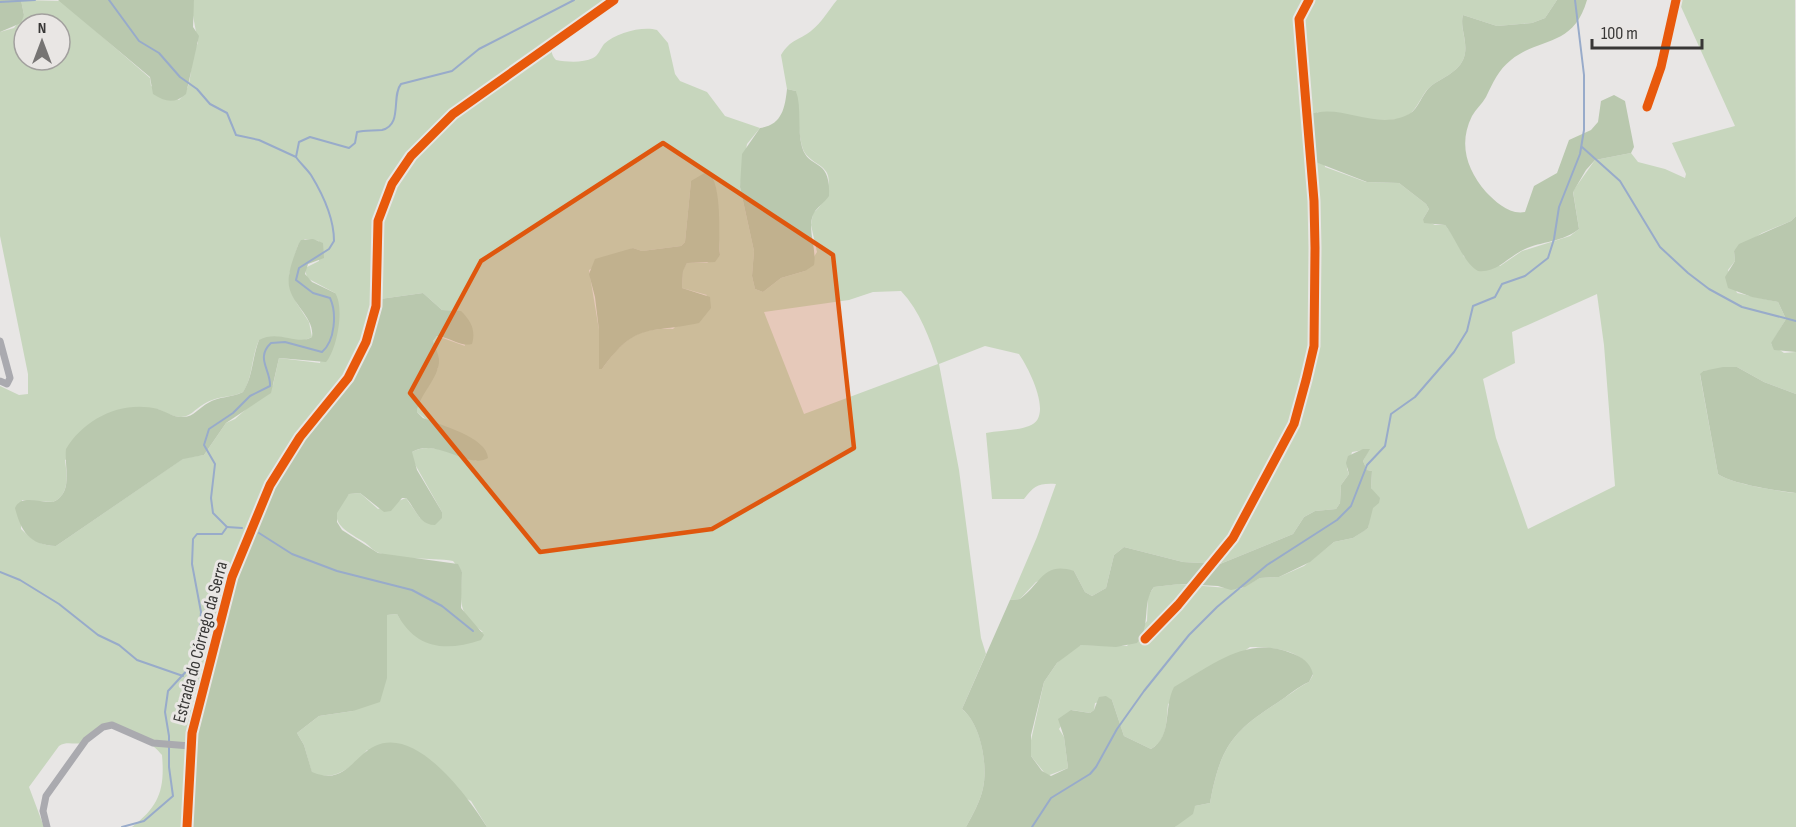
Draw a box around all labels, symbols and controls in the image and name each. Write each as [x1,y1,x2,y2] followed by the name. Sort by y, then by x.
[12,12,72,72] north arrow
[1592,12,1702,50] scale bar
[38,19,46,38] text: N
[1601,23,1638,44] text: 100 m
[169,559,232,725] street label: Estrada do Córrego da Serra

